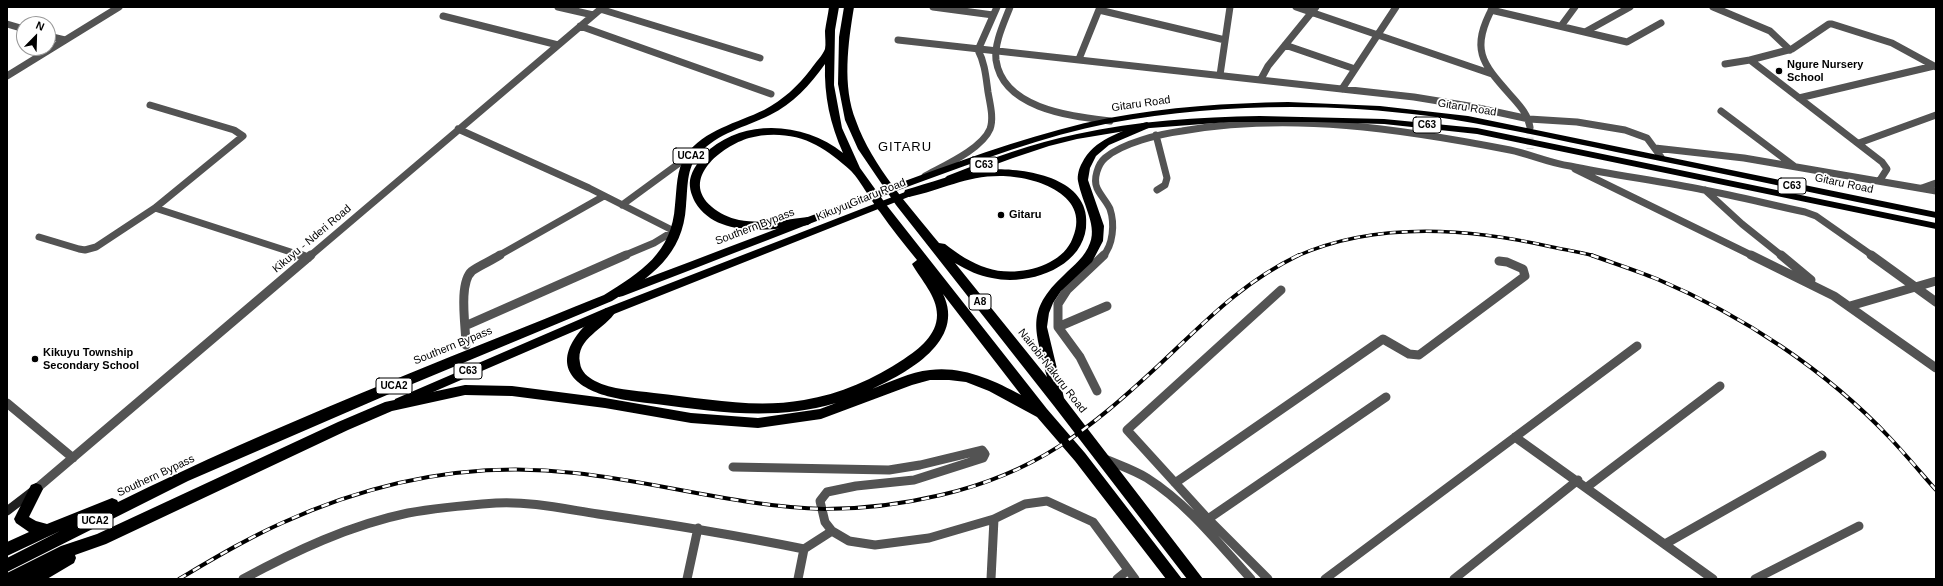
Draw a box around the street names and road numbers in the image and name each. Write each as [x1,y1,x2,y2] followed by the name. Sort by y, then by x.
[1111,93,1171,115] street label: Gitaru Road
[1437,97,1497,119] street label: Gitaru Road
[1413,117,1441,133] road number: C63
[673,148,709,164] road number: UCA2
[970,157,998,173] road number: C63
[1814,171,1874,197] street label: Gitaru Road
[814,176,908,224] street label: Kikuyu Gitaru Road
[1778,178,1806,194] road number: C63
[270,202,354,276] street label: Kikuyu - Nderi Road
[714,206,796,248] street label: Southern Bypass
[969,294,991,310] road number: A8
[412,324,494,368] street label: Southern Bypass
[1015,326,1089,416] street label: Nairobi-Nakuru Road
[454,363,482,379] road number: C63
[376,378,412,394] road number: UCA2
[115,452,197,500] street label: Southern Bypass
[77,513,113,529] road number: UCA2

